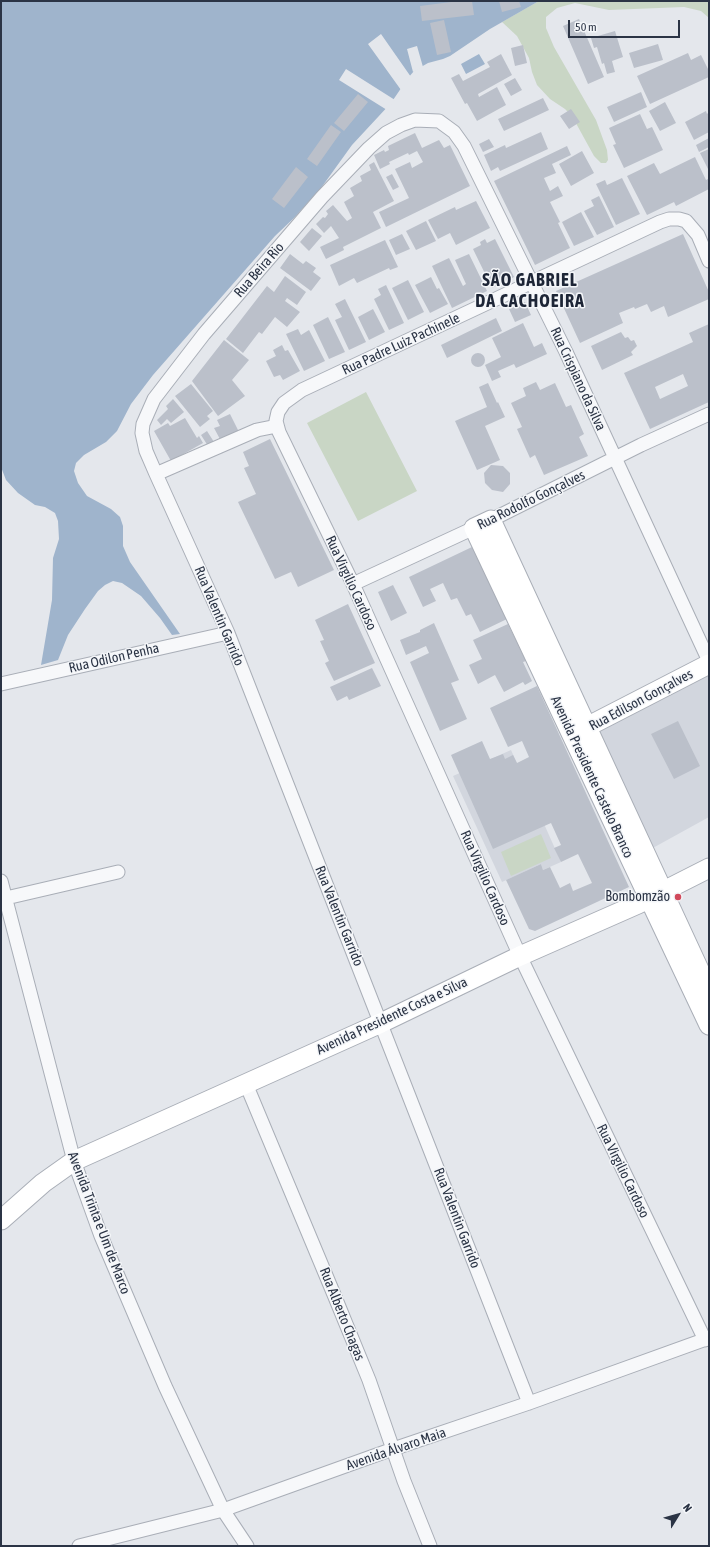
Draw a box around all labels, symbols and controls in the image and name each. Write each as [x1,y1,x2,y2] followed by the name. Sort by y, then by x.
[570,12,682,38] scale bar
[575,20,597,34] text: 50 m
[231,239,287,301] street label: Rua Beira Rio
[475,269,585,312] district label: SÃO GABRIEL DA CACHOEIRA
[339,309,463,379] street label: Rua Padre Luiz Pachinele
[547,325,609,433] street label: Rua Crispiano da Silva
[474,467,588,533] street label: Rua Rodolfo Gonçalves
[322,533,380,633] street label: Rua Virgilio Cardoso
[190,564,248,668] street label: Rua Valentin Garrido
[67,639,161,677] street label: Rua Odilon Penha
[586,666,696,734] street label: Rua Edilson Gonçalves
[547,693,637,861] street label: Avenida Presidente Castelo Branco
[457,828,513,928] street label: Rua Virgilio Cardoso
[311,864,367,968] street label: Rua Valentin Garrido
[605,889,670,905] place label: Bombomzão
[673,892,683,902] marker: Bombomzão
[314,974,470,1058] street label: Avenida Presidente Costa e Silva
[593,1121,653,1221] street label: Rua Virgilio Cardoso
[64,1149,134,1297] street label: Avenida Trinta e Um de Marco
[430,1165,484,1271] street label: Rua Valentin Garrido
[316,1265,368,1363] street label: Rua Alberto Chagas
[344,1424,448,1474] street label: Avenida Álvaro Maia
[658,1495,698,1535] north arrow
[681,1502,694,1514] text: N

